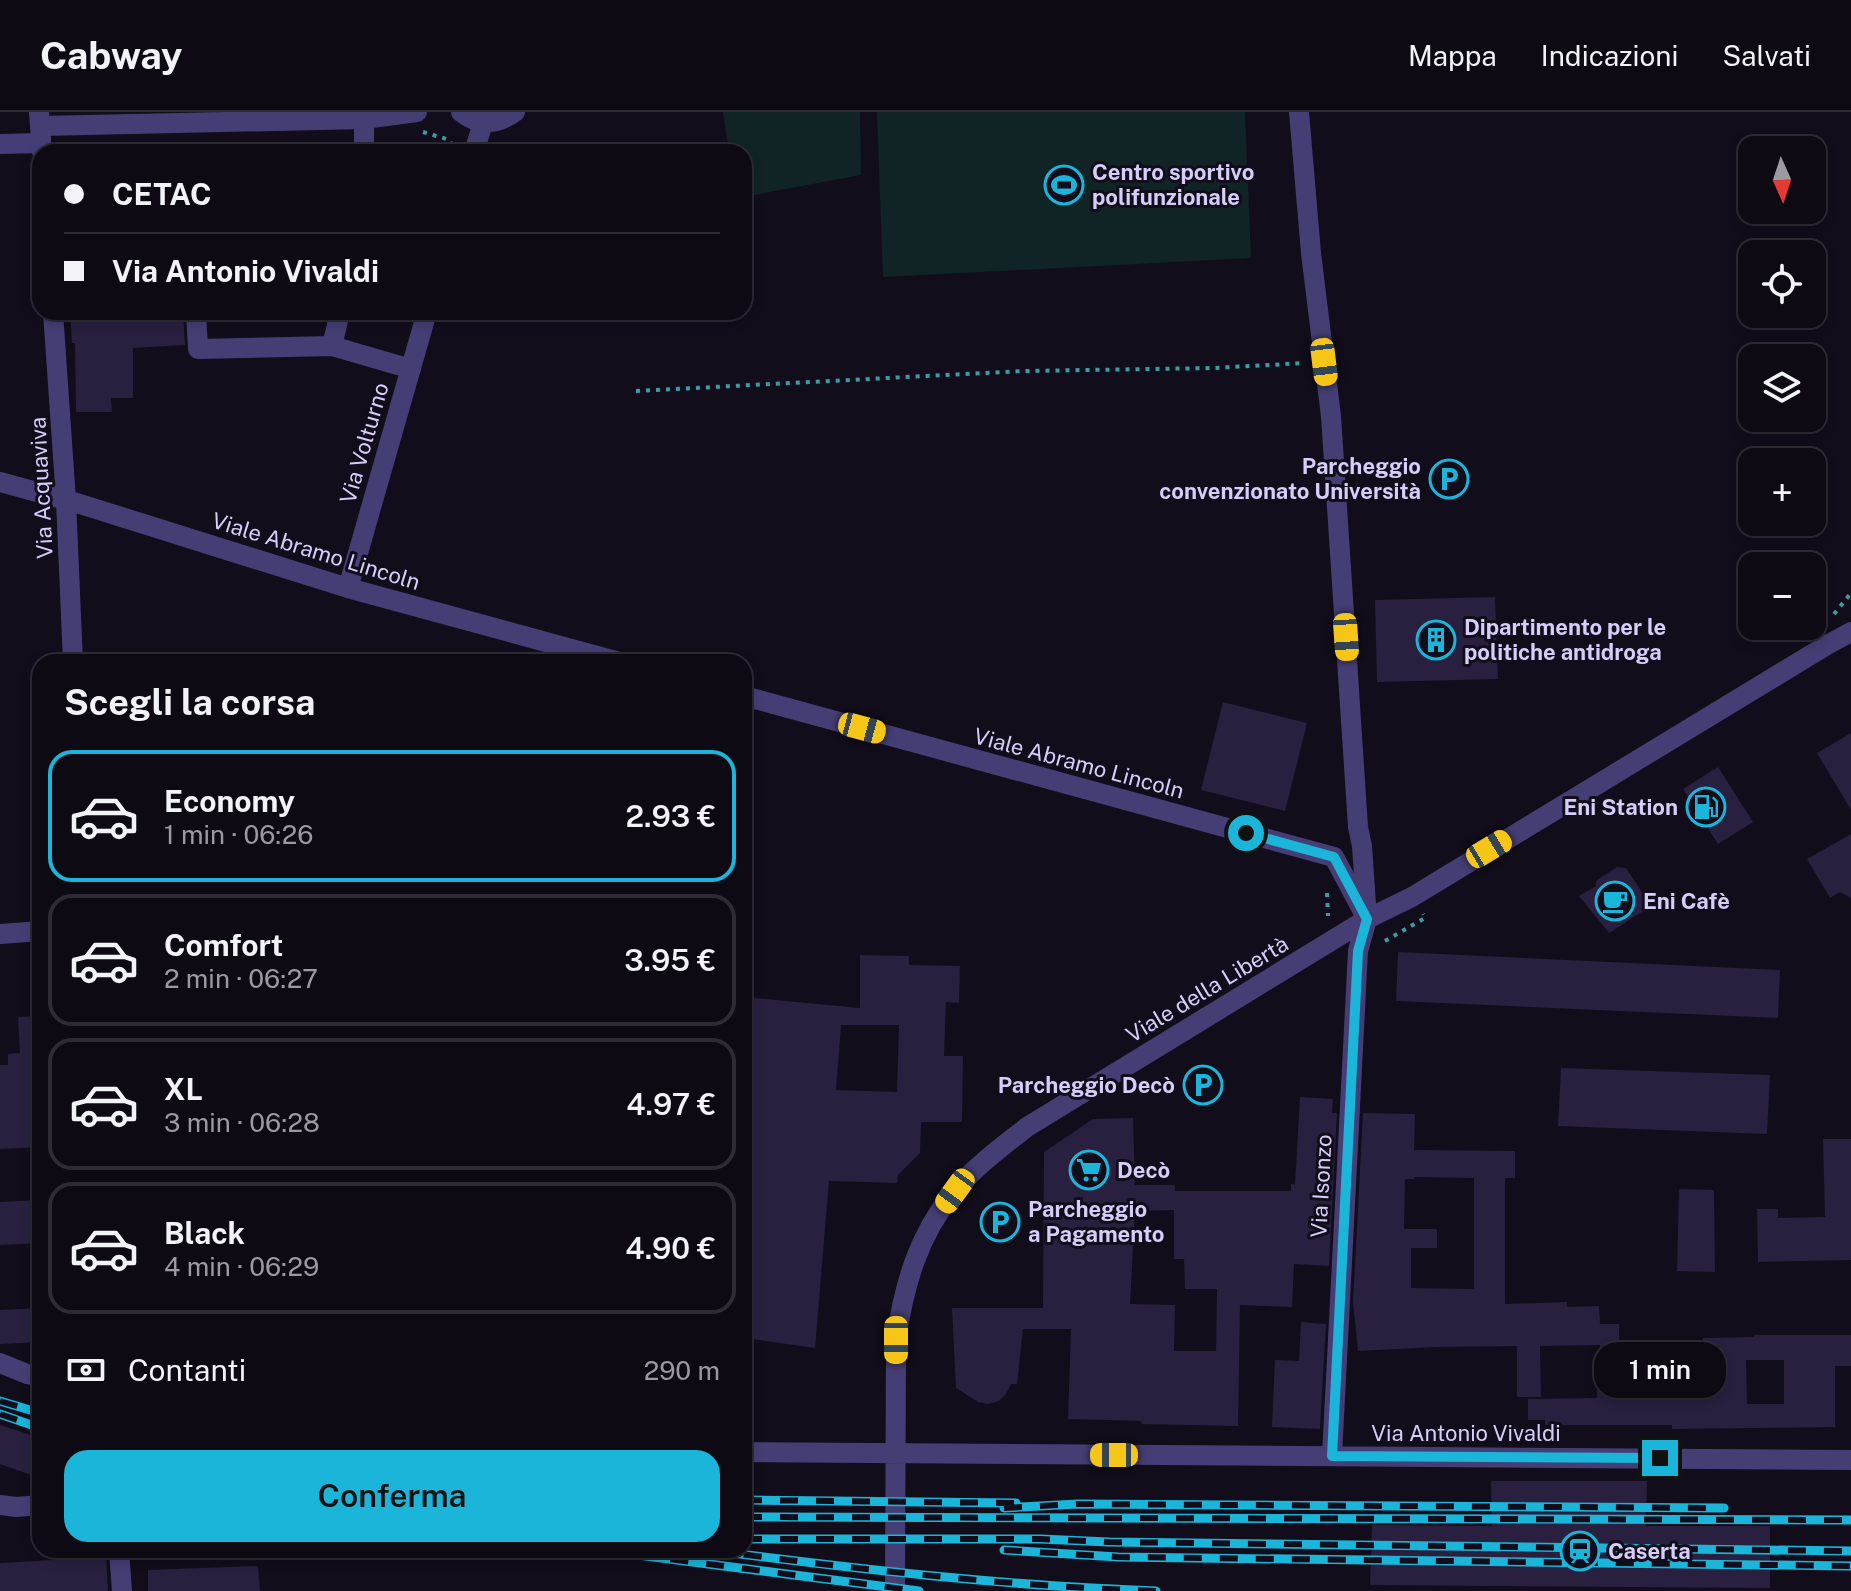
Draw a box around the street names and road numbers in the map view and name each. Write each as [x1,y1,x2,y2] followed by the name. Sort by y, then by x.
[334,380,394,506] street label: Via Volturno
[24,416,58,560] street label: Via Acquaviva
[209,507,423,595] street label: Viale Abramo Lincoln
[971,722,1187,804] street label: Viale Abramo Lincoln
[1121,930,1293,1048] street label: Viale della Libertà
[1305,1134,1337,1238] street label: Via Isonzo
[1371,1420,1561,1446] street label: Via Antonio Vivaldi

